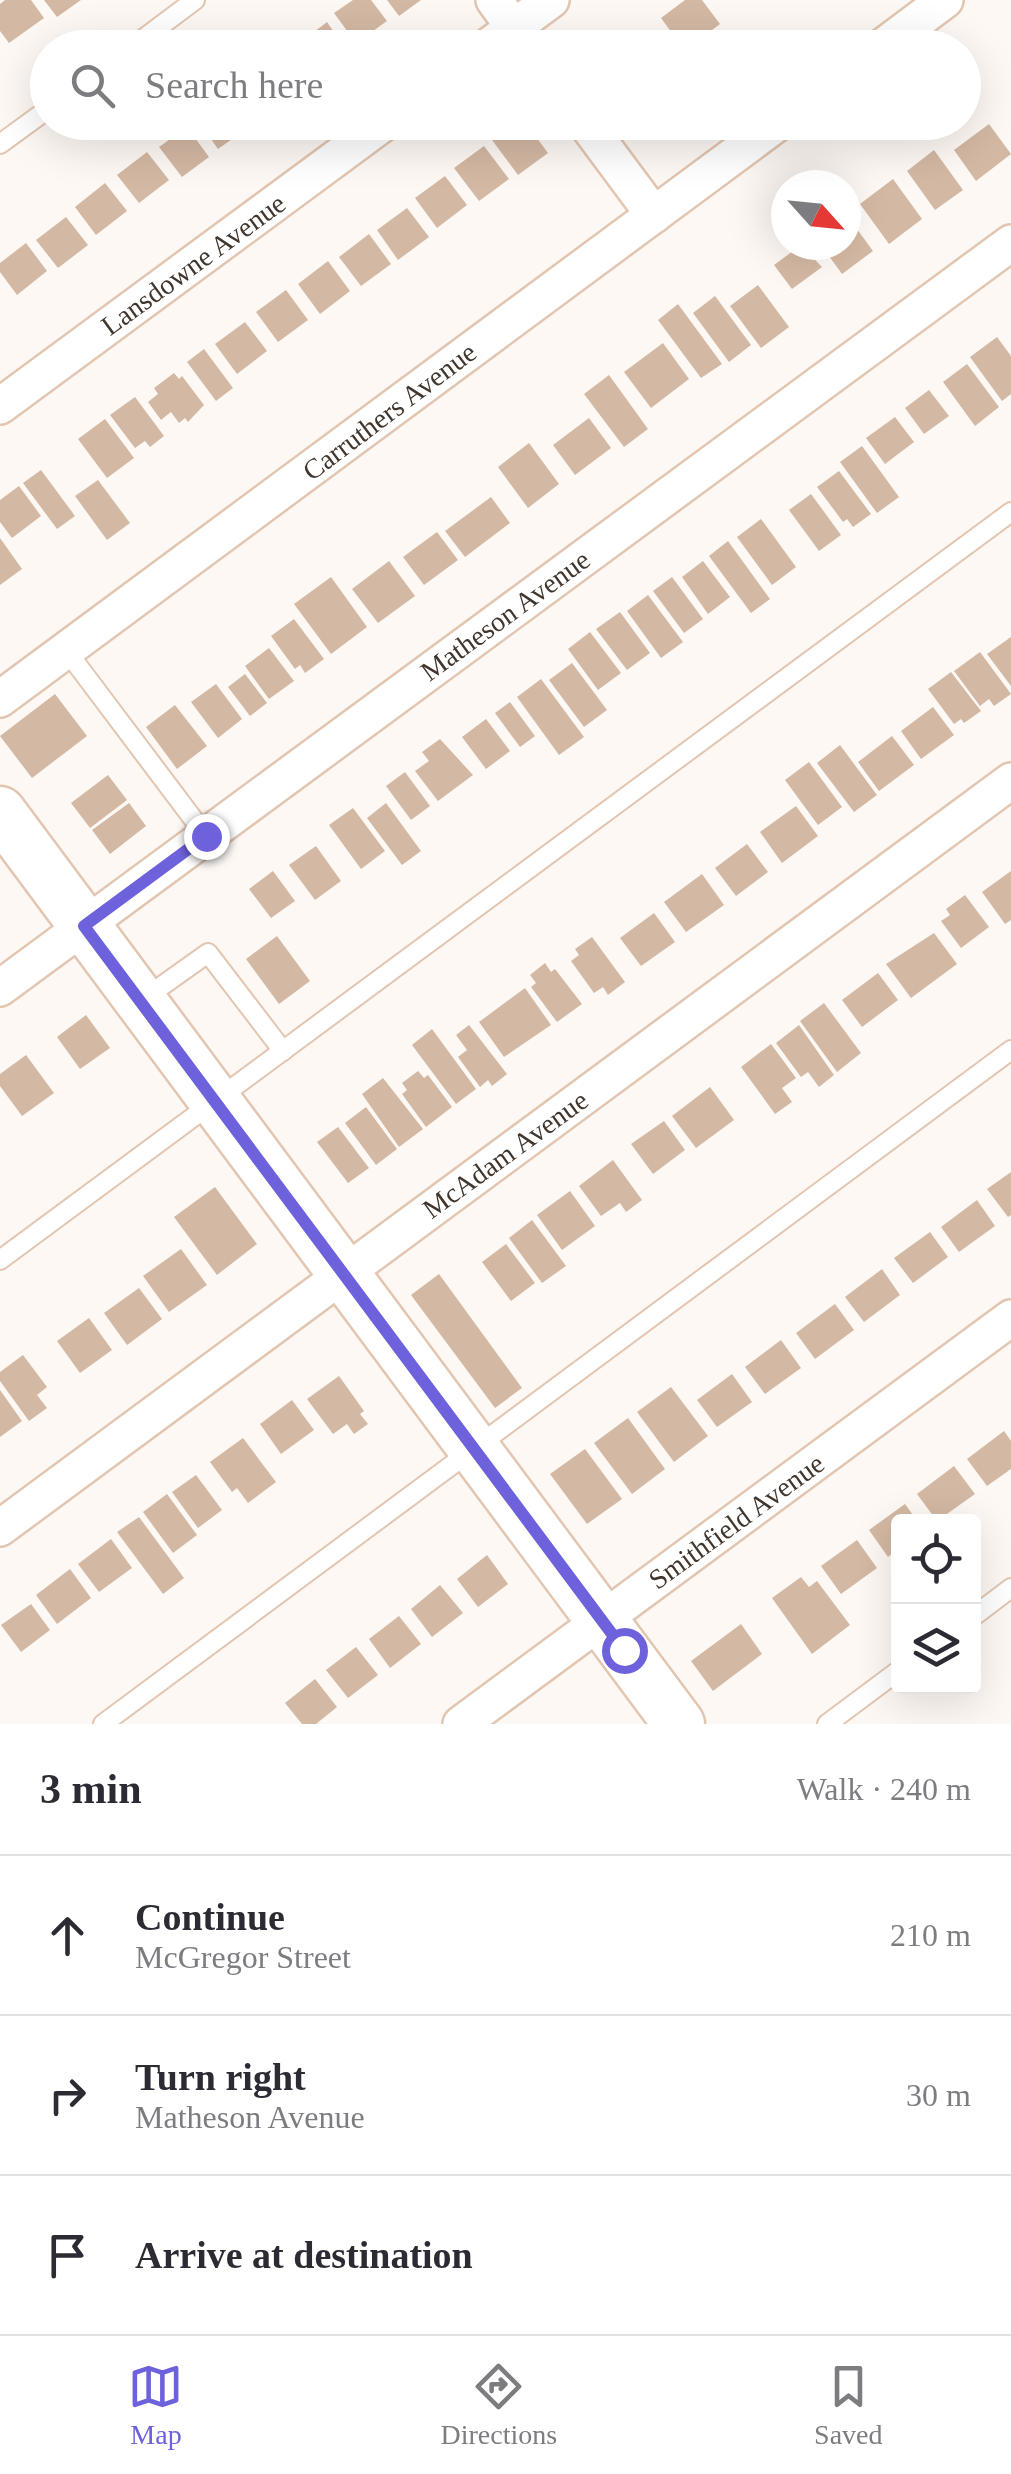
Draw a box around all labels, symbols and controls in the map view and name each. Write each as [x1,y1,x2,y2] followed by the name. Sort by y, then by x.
[30,30,981,140] search box
[65,58,120,113] icon: search
[145,64,323,106] text: Search here
[771,170,861,260] north arrow
[95,187,291,341] street label: Lansdowne Avenue
[297,336,482,487] street label: Carruthers Avenue
[415,544,596,687] street label: Matheson Avenue
[184,814,230,860] route end
[417,1084,594,1225] street label: McAdam Avenue
[643,1448,830,1595] street label: Smithfield Avenue
[891,1514,981,1694] map controls
[891,1514,981,1604] button: locate
[891,1604,981,1694] button: layers
[602,1628,648,1674] route start
[40,1766,142,1812] text: 3 min
[797,1771,971,1807] text: Walk · 240 m
[135,1896,285,1938] text: Continue
[40,1908,95,1963] icon: ahead
[890,1917,971,1953] text: 210 m
[135,1939,351,1975] text: McGregor Street
[135,2056,306,2098] text: Turn right
[40,2068,95,2123] icon: right
[906,2077,971,2113] text: 30 m
[135,2099,365,2135] text: Matheson Avenue
[40,2228,95,2283] icon: arrive
[135,2234,473,2276] text: Arrive at destination
[128,2359,183,2451] tab: Map
[440,2359,557,2451] tab: Directions
[814,2359,883,2451] tab: Saved

